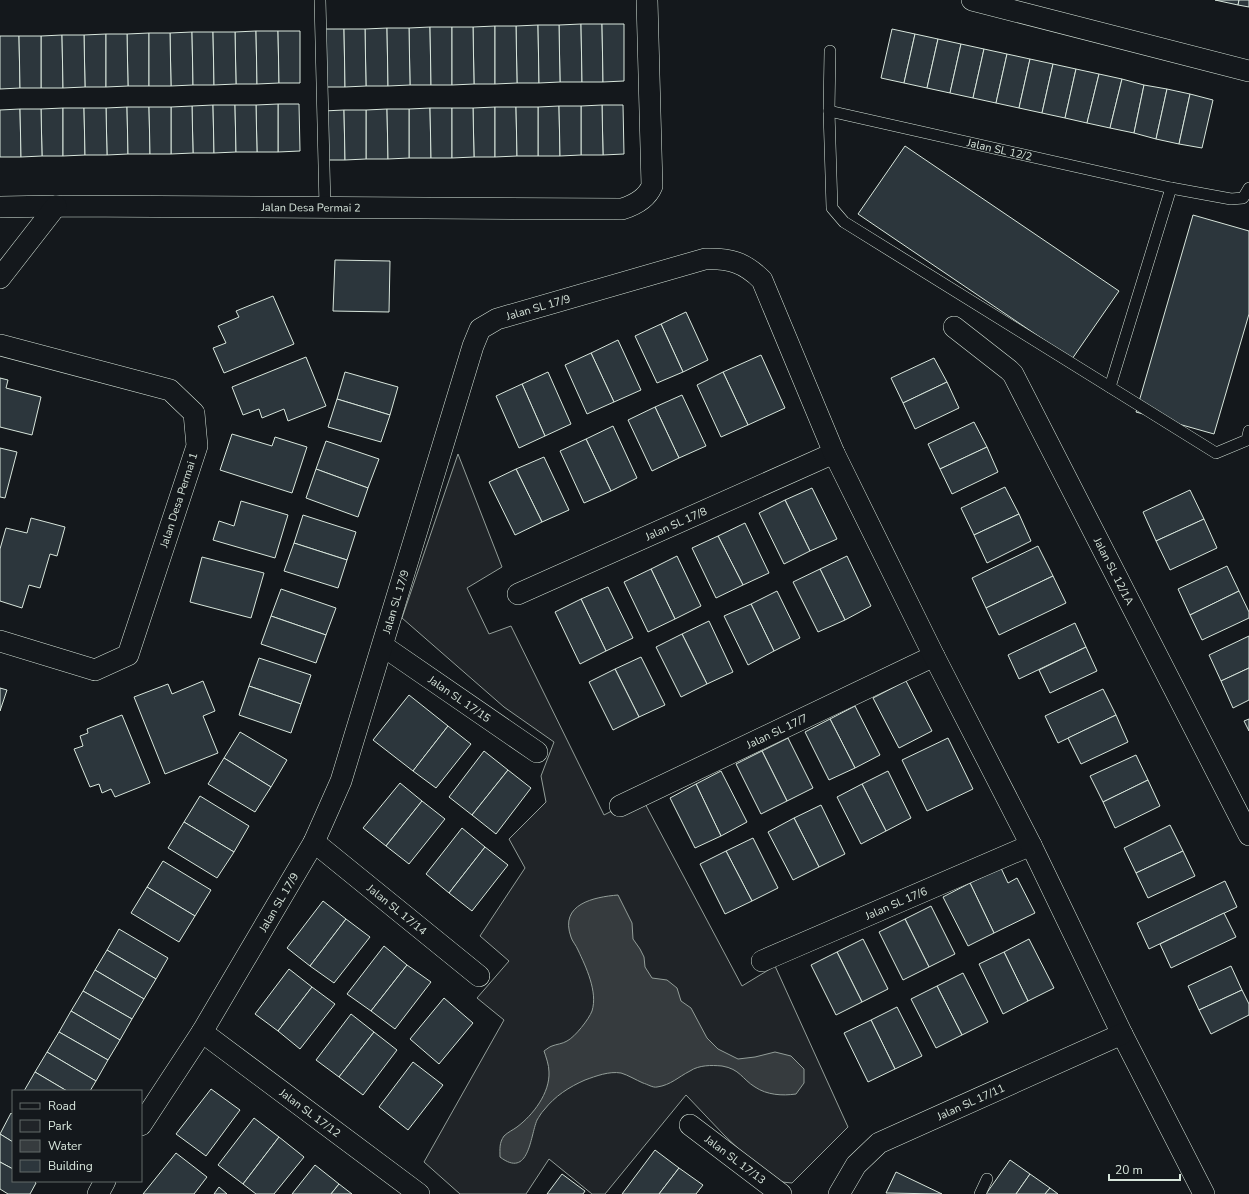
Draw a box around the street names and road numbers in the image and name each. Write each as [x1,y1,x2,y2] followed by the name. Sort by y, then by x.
[965,135,1034,164] street label: Jalan SL 12/2
[260,200,361,215] street label: Jalan Desa Permai 2
[503,291,572,324] street label: Jalan SL 17/9
[156,450,201,550] street label: Jalan Desa Permai 1
[642,503,710,544] street label: Jalan SL 17/8
[1090,534,1138,608] street label: Jalan SL 12/1A
[378,568,412,636] street label: Jalan SL 17/9
[425,671,494,726] street label: Jalan SL 17/15
[743,710,810,752] street label: Jalan SL 17/7
[255,870,302,935] street label: Jalan SL 17/9
[363,880,430,938] street label: Jalan SL 17/14
[862,883,930,924] street label: Jalan SL 17/6
[934,1080,1007,1124] street label: Jalan SL 17/11
[276,1084,344,1141] street label: Jalan SL 17/12
[701,1131,769,1187] street label: Jalan SL 17/13

